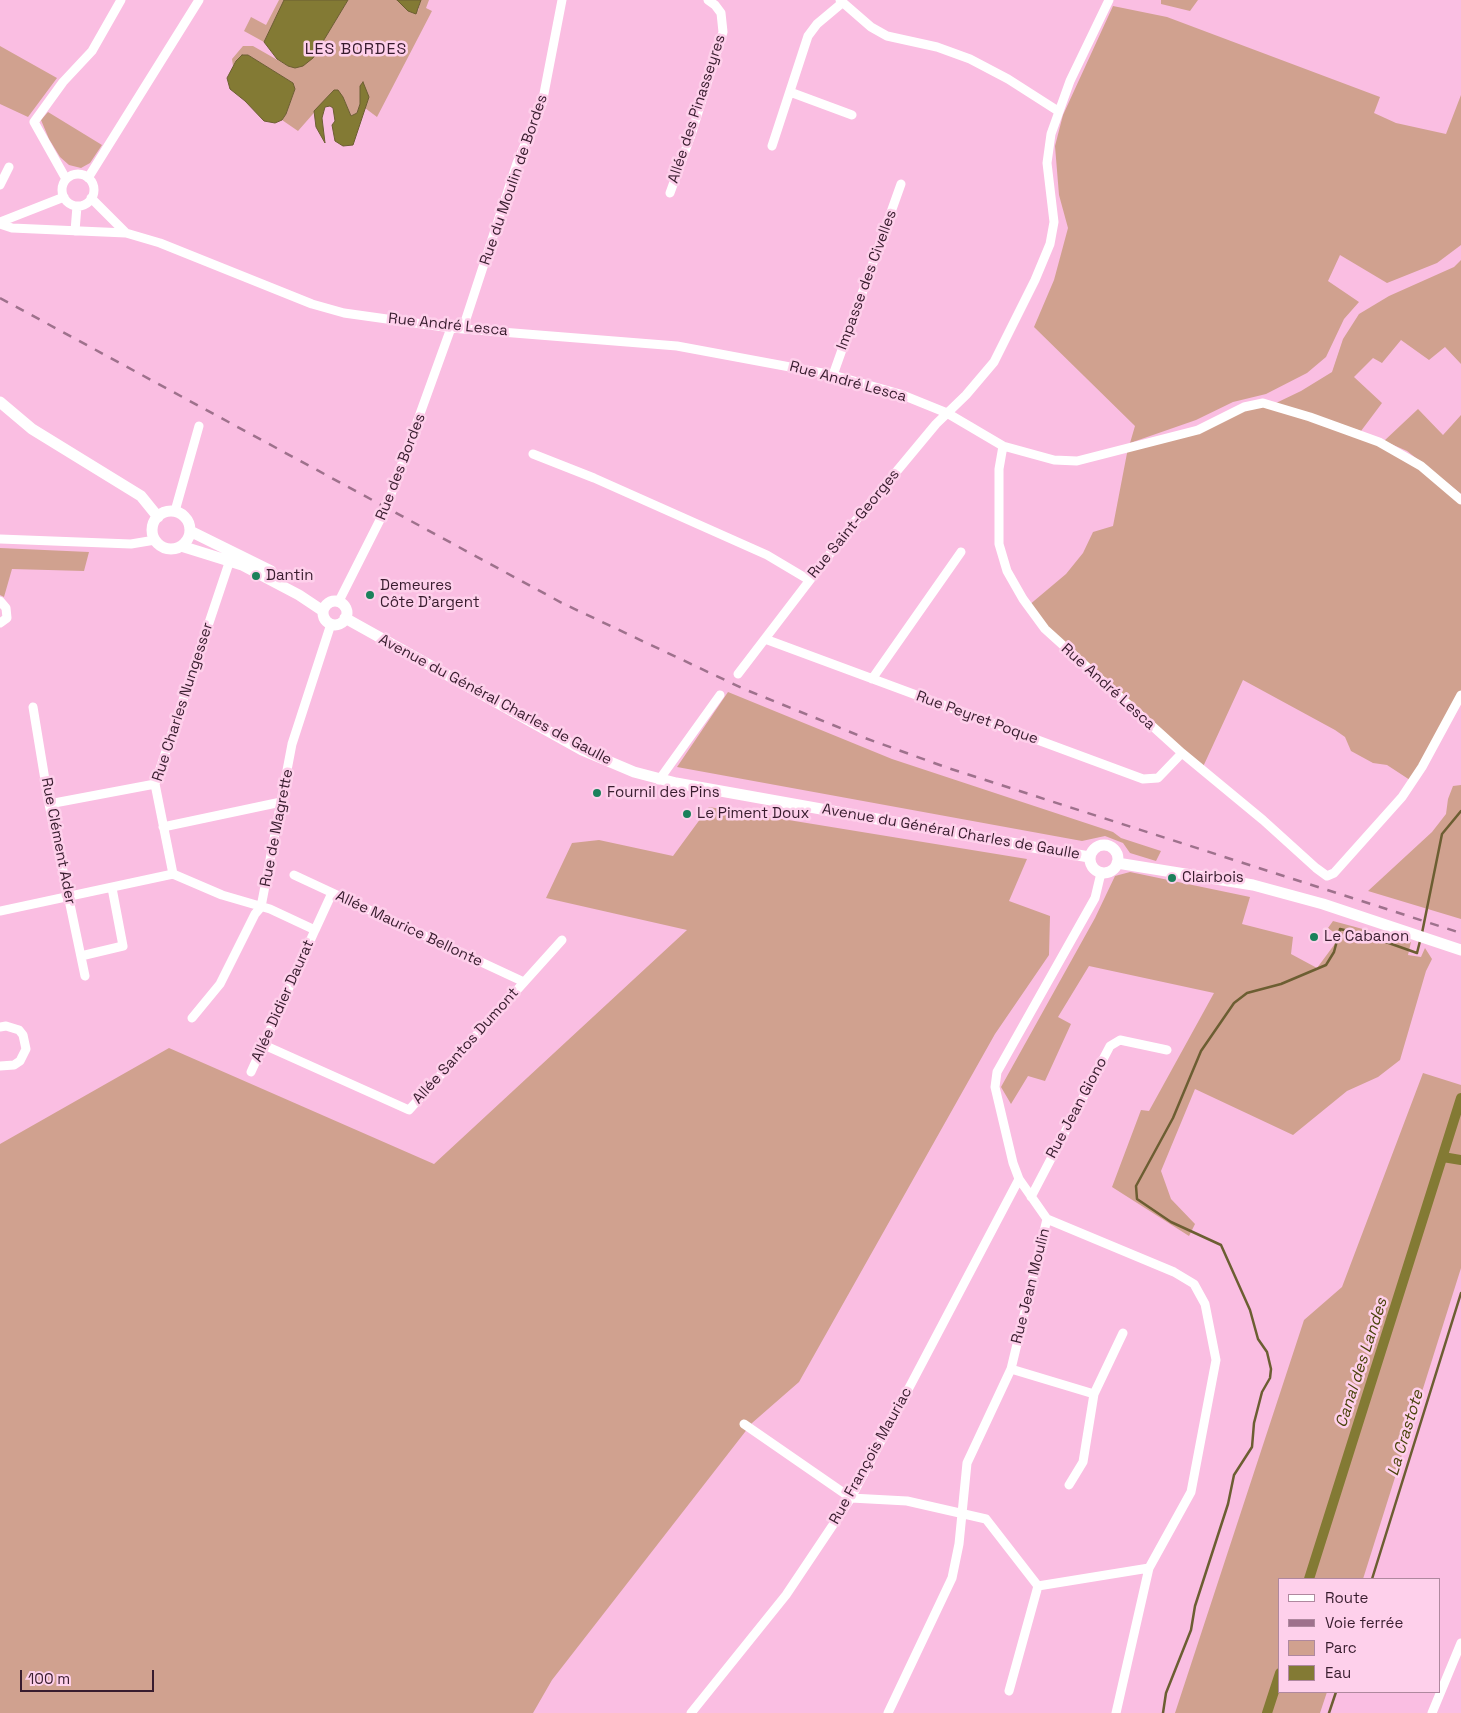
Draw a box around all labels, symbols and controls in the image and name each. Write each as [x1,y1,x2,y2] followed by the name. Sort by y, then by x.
[664,32,730,186] street label: Allée des Pinasseyres
[304,40,408,60] district label: LES BORDES
[476,92,552,268] street label: Rue du Moulin de Bordes
[833,208,901,352] street label: Impasse des Civelles
[387,310,509,340] street label: Rue André Lesca
[788,358,908,406] street label: Rue André Lesca
[372,411,430,523] street label: Rue des Bordes
[804,466,904,582] street label: Rue Saint-Georges
[266,567,313,585] place label: Dantin
[250,570,262,582] marker: Dantin
[380,577,480,612] place label: Demeures Côte D'argent
[364,589,376,601] marker: Demeures Côte D'argent
[149,620,217,784] street label: Rue Charles Nungesser
[375,631,615,769] street label: Avenue du Général Charles de Gaulle
[1057,640,1159,734] street label: Rue André Lesca
[913,688,1041,748] street label: Rue Peyret Poque
[257,768,297,888] street label: Rue de Magrette
[37,776,79,906] street label: Rue Clément Ader
[607,784,720,802] place label: Fournil des Pins
[591,787,603,799] marker: Fournil des Pins
[821,800,1081,864] street label: Avenue du Général Charles de Gaulle
[697,805,809,823] place label: Le Piment Doux
[681,808,693,820] marker: Le Piment Doux
[1182,869,1244,887] place label: Clairbois
[1166,872,1178,884] marker: Clairbois
[333,887,485,971] street label: Allée Maurice Bellonte
[1324,928,1409,946] place label: Le Cabanon
[1308,931,1320,943] marker: Le Cabanon
[248,937,318,1065] street label: Allée Didier Daurat
[409,984,523,1108] street label: Allée Santos Dumont
[1043,1054,1111,1162] street label: Rue Jean Giono
[1008,1226,1054,1346] street label: Rue Jean Moulin
[1332,1296,1392,1430] water label: Canal des Landes
[826,1384,916,1528] street label: Rue François Mauriac
[1384,1388,1428,1478] water label: La Crastote
[1278,1578,1441,1693] legend
[1325,1588,1368,1607] text: Route
[1325,1613,1403,1632] text: Voie ferrée
[1325,1638,1357,1657] text: Parc
[22,1660,156,1692] scale bar
[1325,1663,1351,1682] text: Eau
[28,1669,70,1688] text: 100 m

